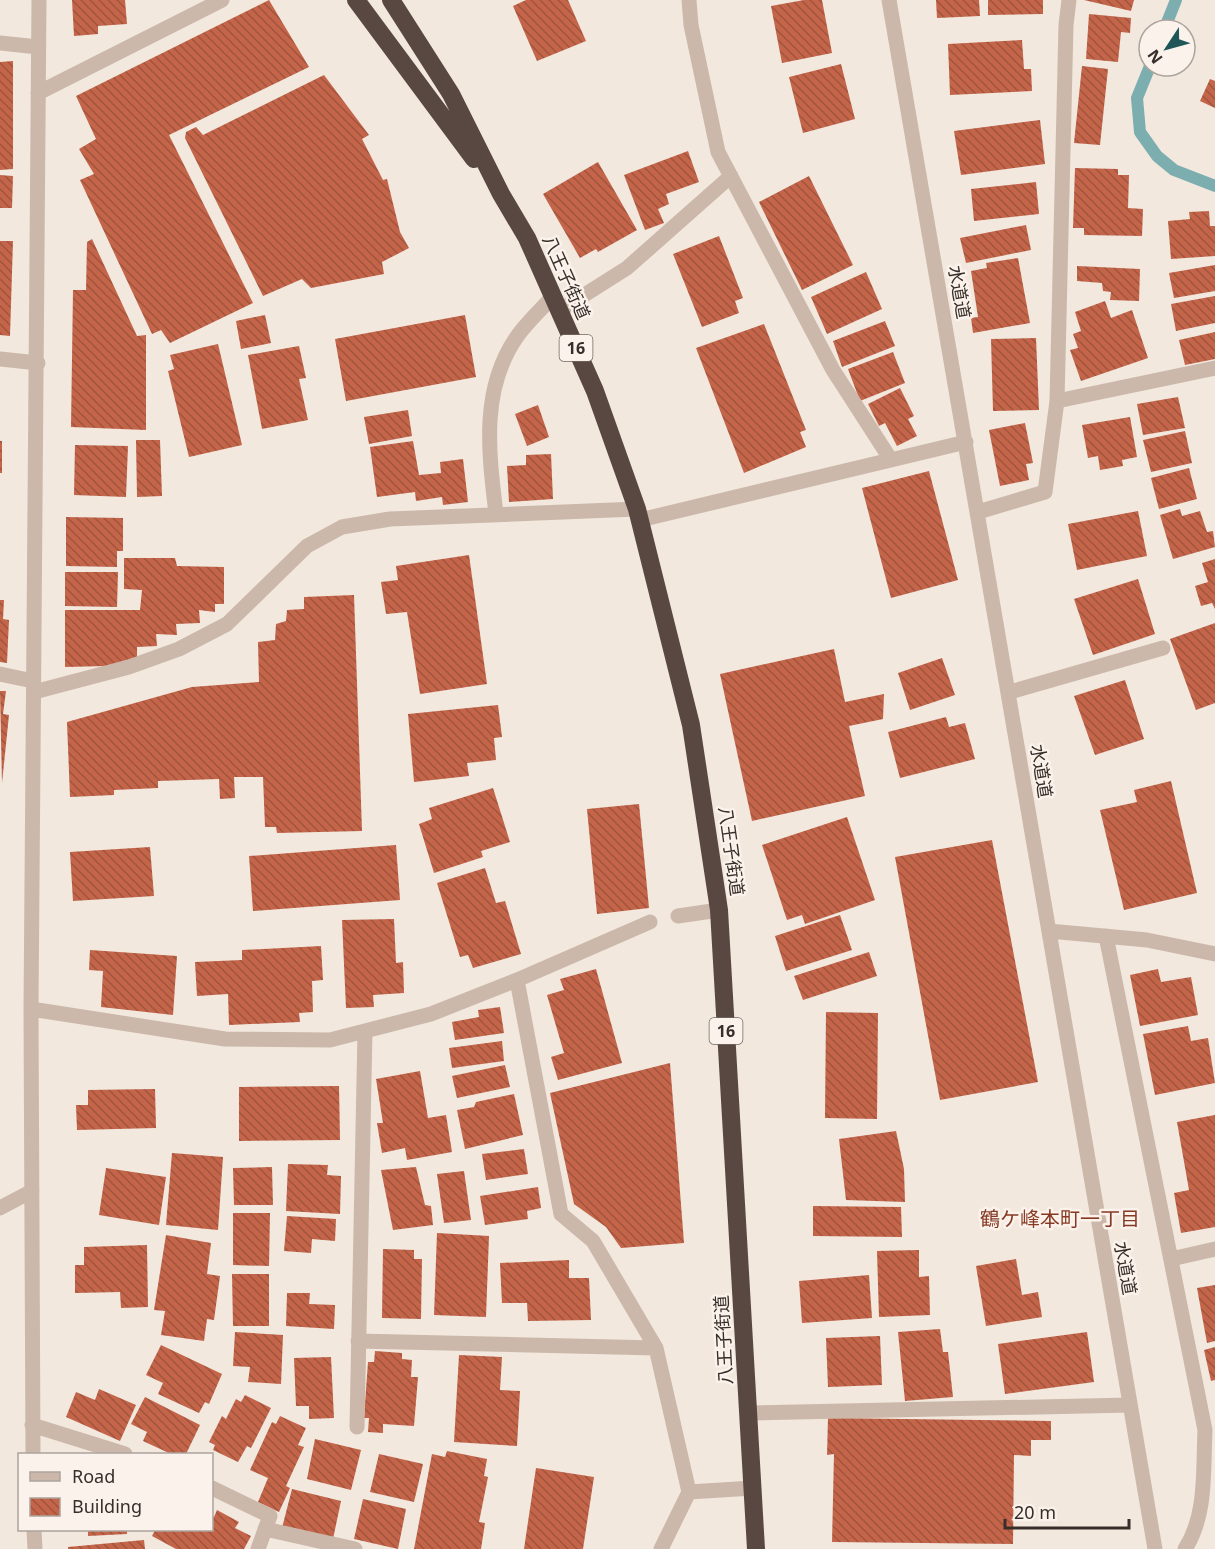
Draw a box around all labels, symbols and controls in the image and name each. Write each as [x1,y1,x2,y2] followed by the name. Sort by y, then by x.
[1137,18,1197,78] north arrow
[1142,45,1168,69] text: N
[538,231,596,323] street label: 八王子街道
[943,263,977,321] street label: 水道道
[560,335,592,361] road number: 16
[1026,742,1058,800] street label: 水道道
[714,805,750,897] street label: 八王子街道
[710,1018,742,1044] road number: 16
[980,1205,1140,1232] district label: 鶴ケ峰本町一丁目
[1109,1239,1143,1297] street label: 水道道
[709,1294,737,1386] street label: 八王子街道
[18,1453,213,1531] legend
[72,1464,115,1488] text: Road
[1005,1492,1130,1530] scale bar
[72,1494,142,1518] text: Building
[1014,1500,1056,1524] text: 20 m

